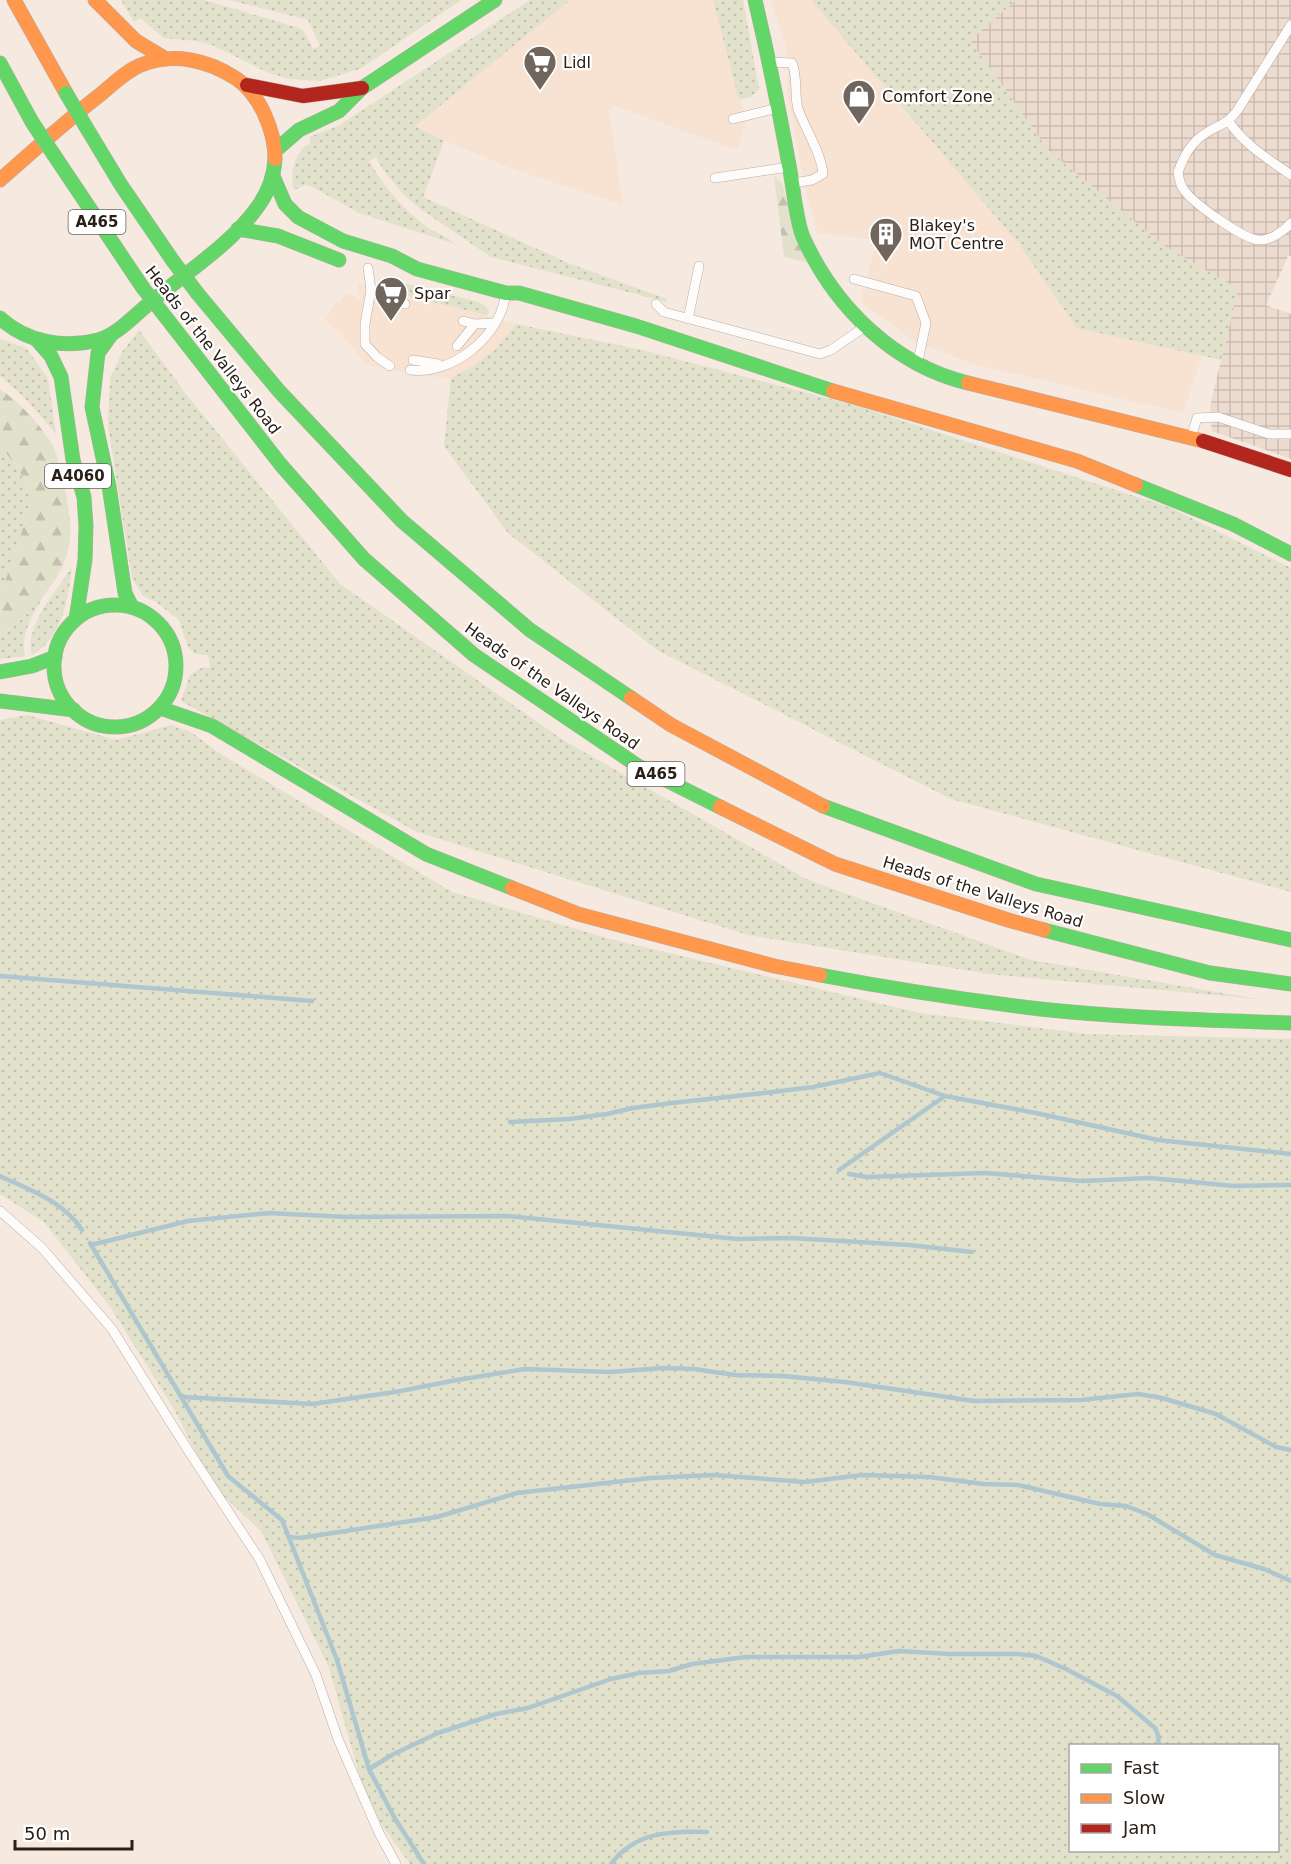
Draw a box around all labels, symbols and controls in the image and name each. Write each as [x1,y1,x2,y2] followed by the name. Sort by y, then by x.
[522,44,558,91] supermarket icon: Lidl
[563,53,591,72] place label: Lidl
[841,78,877,125] shop icon: Comfort Zone
[882,87,993,106] place label: Comfort Zone
[68,210,126,234] road number: A465
[868,216,904,263] building icon: Blakey's MOT Centre
[909,216,1004,253] place label: Blakey's MOT Centre
[141,262,285,438] street label: Heads of the Valleys Road
[373,275,409,322] supermarket icon: Spar
[414,284,451,303] place label: Spar
[45,464,111,488] road number: A4060
[461,618,643,754] street label: Heads of the Valleys Road
[628,762,684,786] road number: A465
[881,852,1085,932] street label: Heads of the Valleys Road
[1069,1744,1279,1852] legend
[1123,1757,1159,1778] text: Fast
[1123,1787,1165,1808] text: Slow
[15,1813,132,1851] scale bar
[1122,1817,1157,1838] text: Jam
[24,1823,70,1844] text: 50 m

